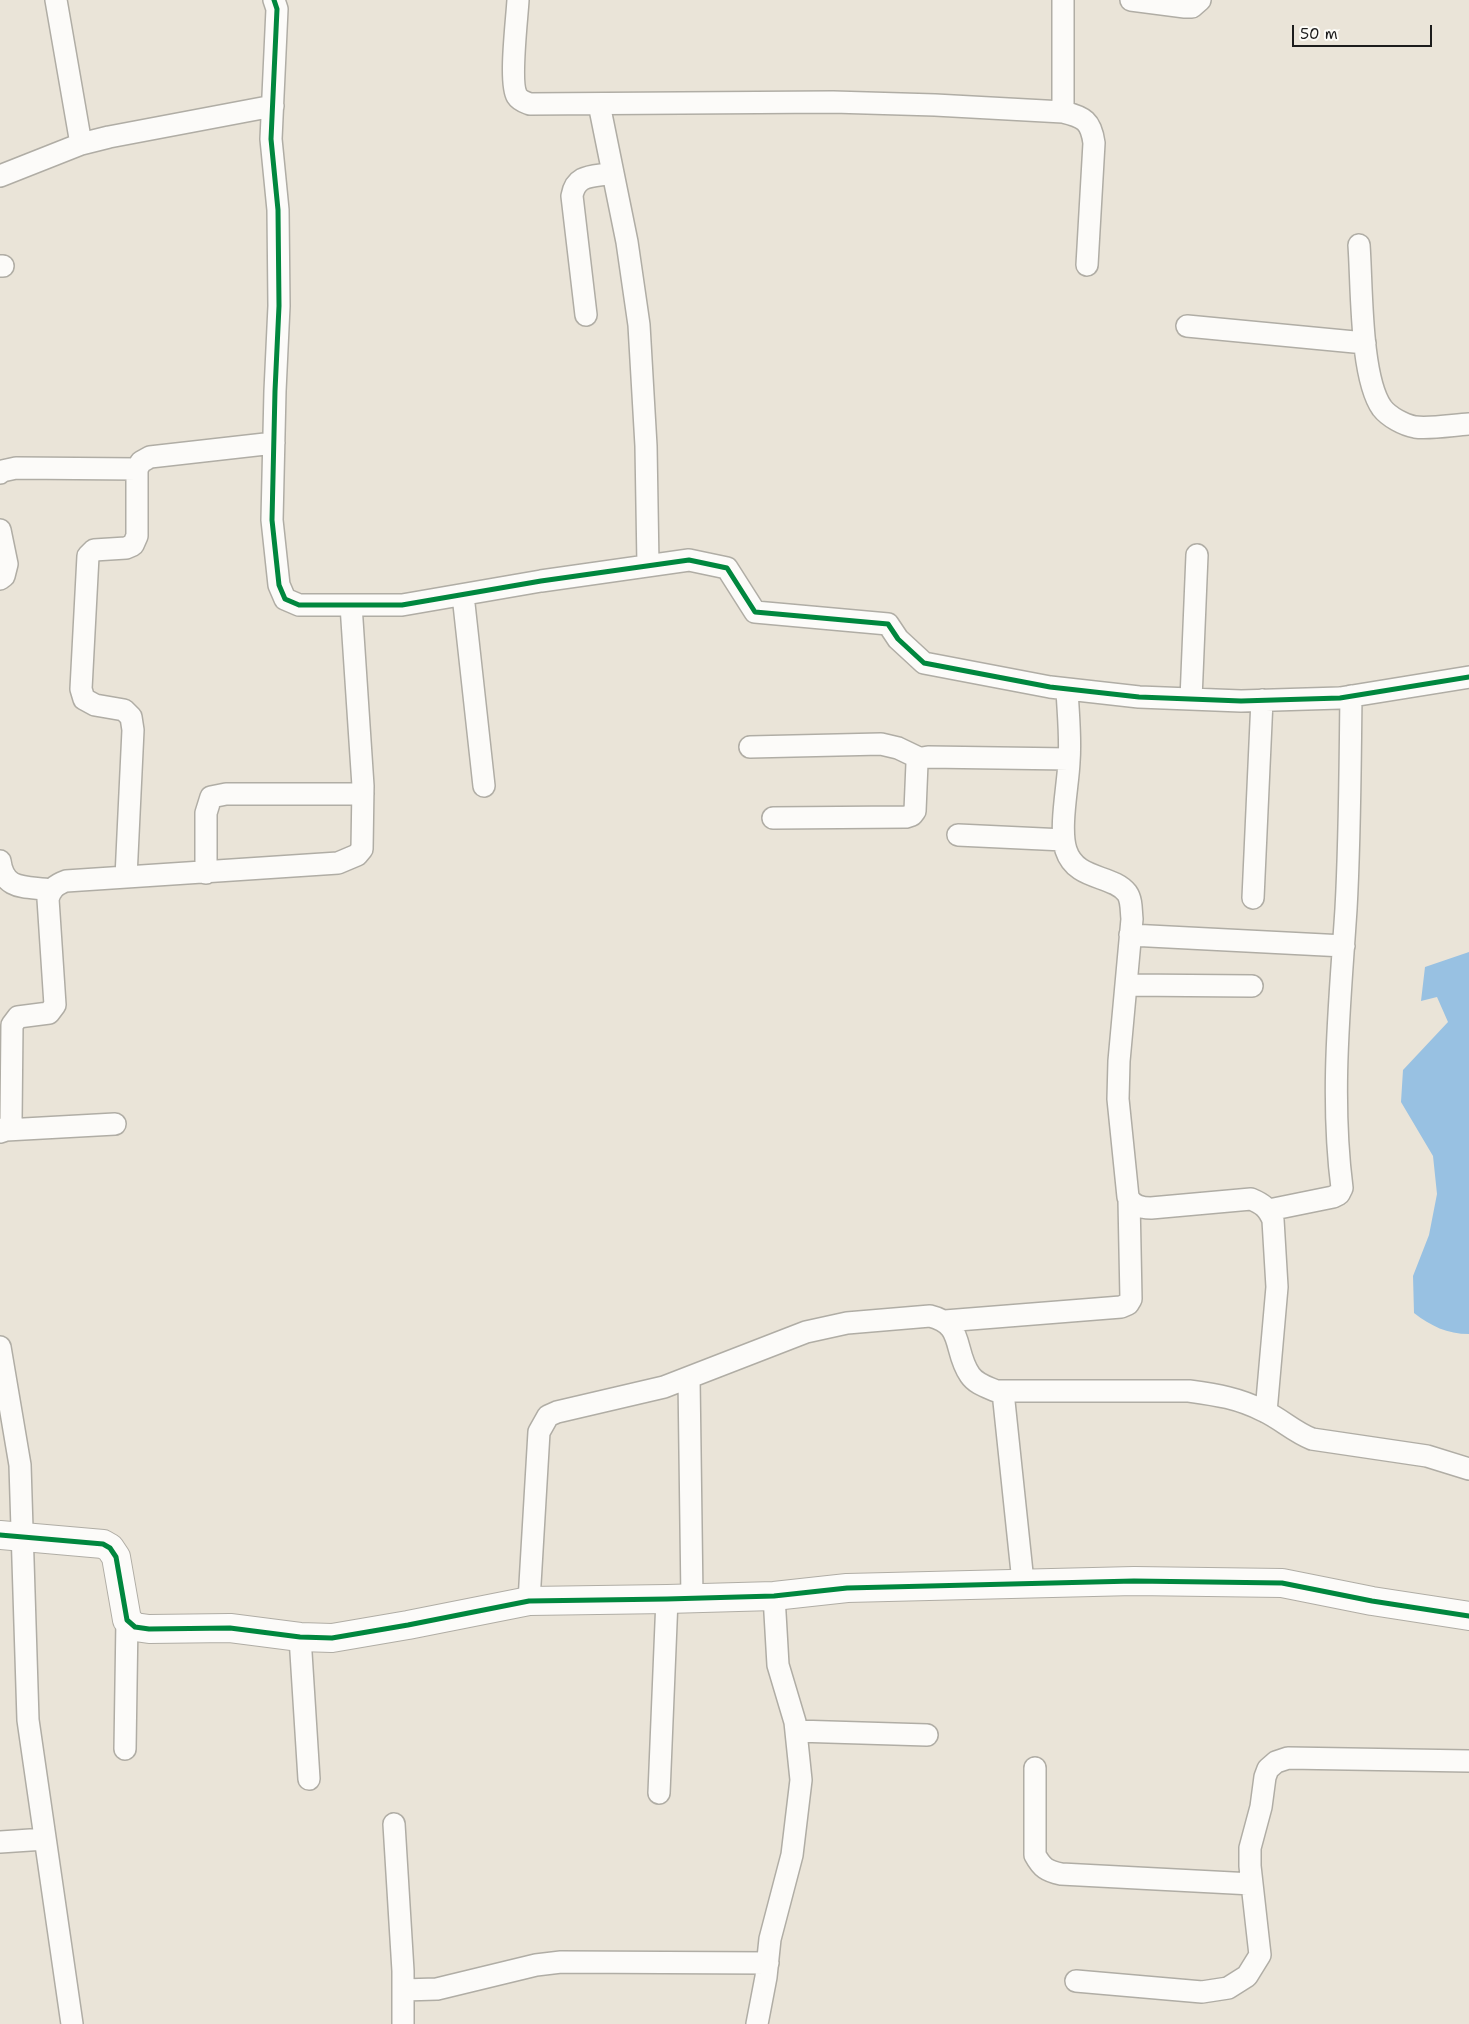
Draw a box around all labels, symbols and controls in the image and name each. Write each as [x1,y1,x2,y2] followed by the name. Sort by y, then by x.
[1294,15,1434,47] scale bar
[1300,24,1338,44] text: 50 m

